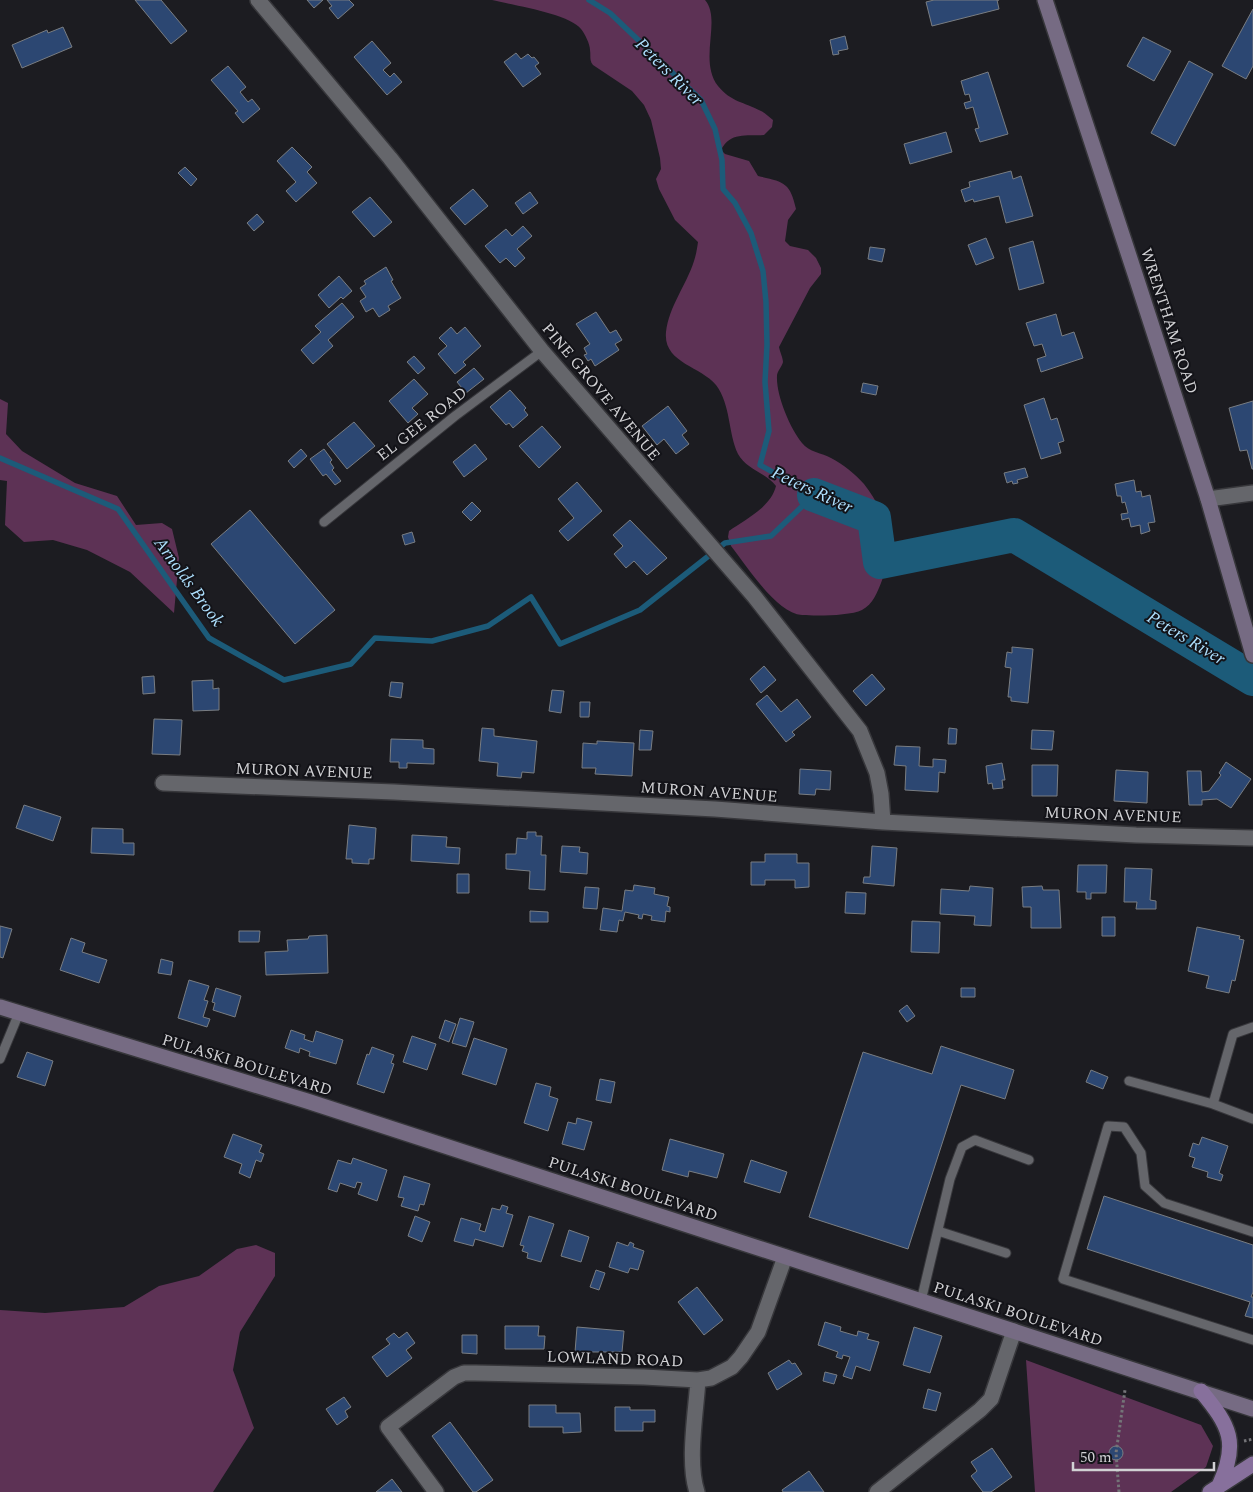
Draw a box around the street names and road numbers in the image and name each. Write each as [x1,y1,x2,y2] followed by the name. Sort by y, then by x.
[1134,245,1204,397] street label: WRENTHAM ROAD
[536,318,666,466] street label: PINE GROVE AVENUE
[372,381,472,467] street label: EL GEE ROAD
[235,757,373,785] street label: MURON AVENUE
[640,775,778,809] street label: MURON AVENUE
[1044,801,1182,829] street label: MURON AVENUE
[159,1028,335,1102] street label: PULASKI BOULEVARD
[545,1150,721,1228] street label: PULASKI BOULEVARD
[930,1275,1106,1353] street label: PULASKI BOULEVARD
[546,1345,684,1373] street label: LOWLAND ROAD

